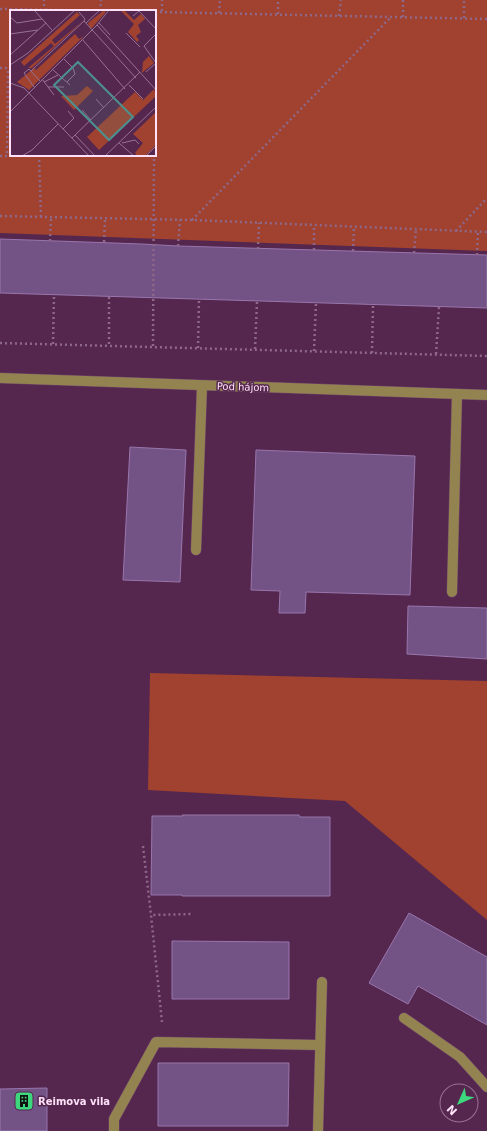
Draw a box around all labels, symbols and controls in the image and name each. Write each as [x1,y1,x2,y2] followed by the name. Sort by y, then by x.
[10,10,156,156] inset map
[217,381,269,393] street label: Pod hájom
[439,1083,479,1123] north arrow
[13,1090,35,1112] building icon: Reimova vila
[38,1096,110,1107] place label: Reimova vila
[444,1102,460,1118] text: N

